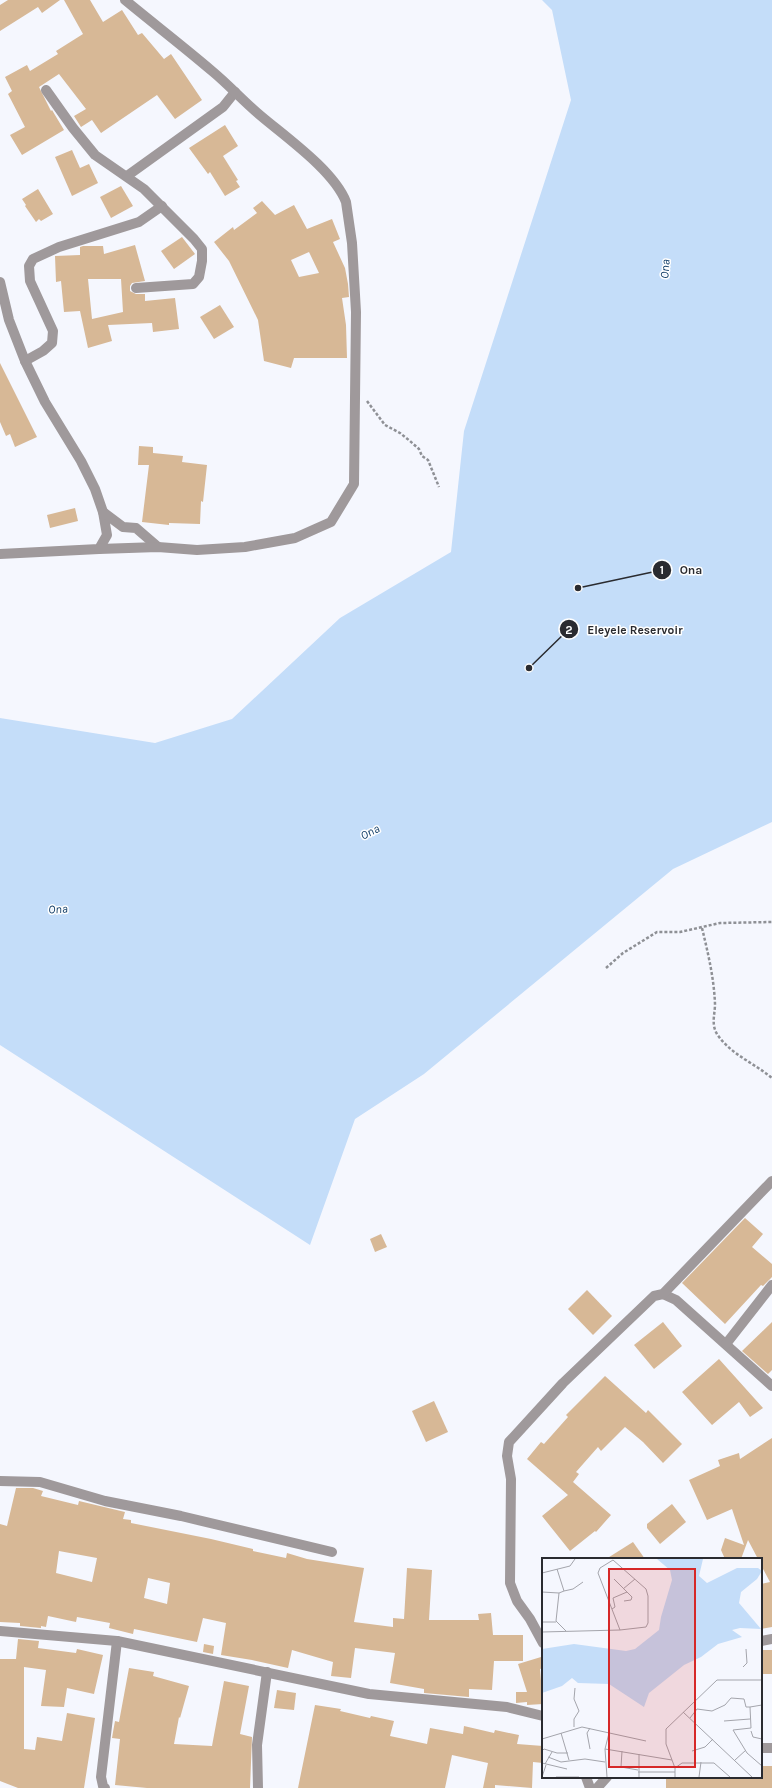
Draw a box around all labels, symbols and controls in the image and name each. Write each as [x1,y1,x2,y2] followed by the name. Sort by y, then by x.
[657,259,673,279] water label: Ona
[652,558,710,582] callout: Ona
[660,563,664,577] text: 1
[680,563,702,577] text: Ona
[559,617,690,641] callout: Eleyele Reservoir
[565,623,573,637] text: 2
[587,623,683,637] text: Eleyele Reservoir
[358,821,382,843] water label: Ona
[48,901,68,917] water label: Ona
[542,1558,762,1778] inset map

